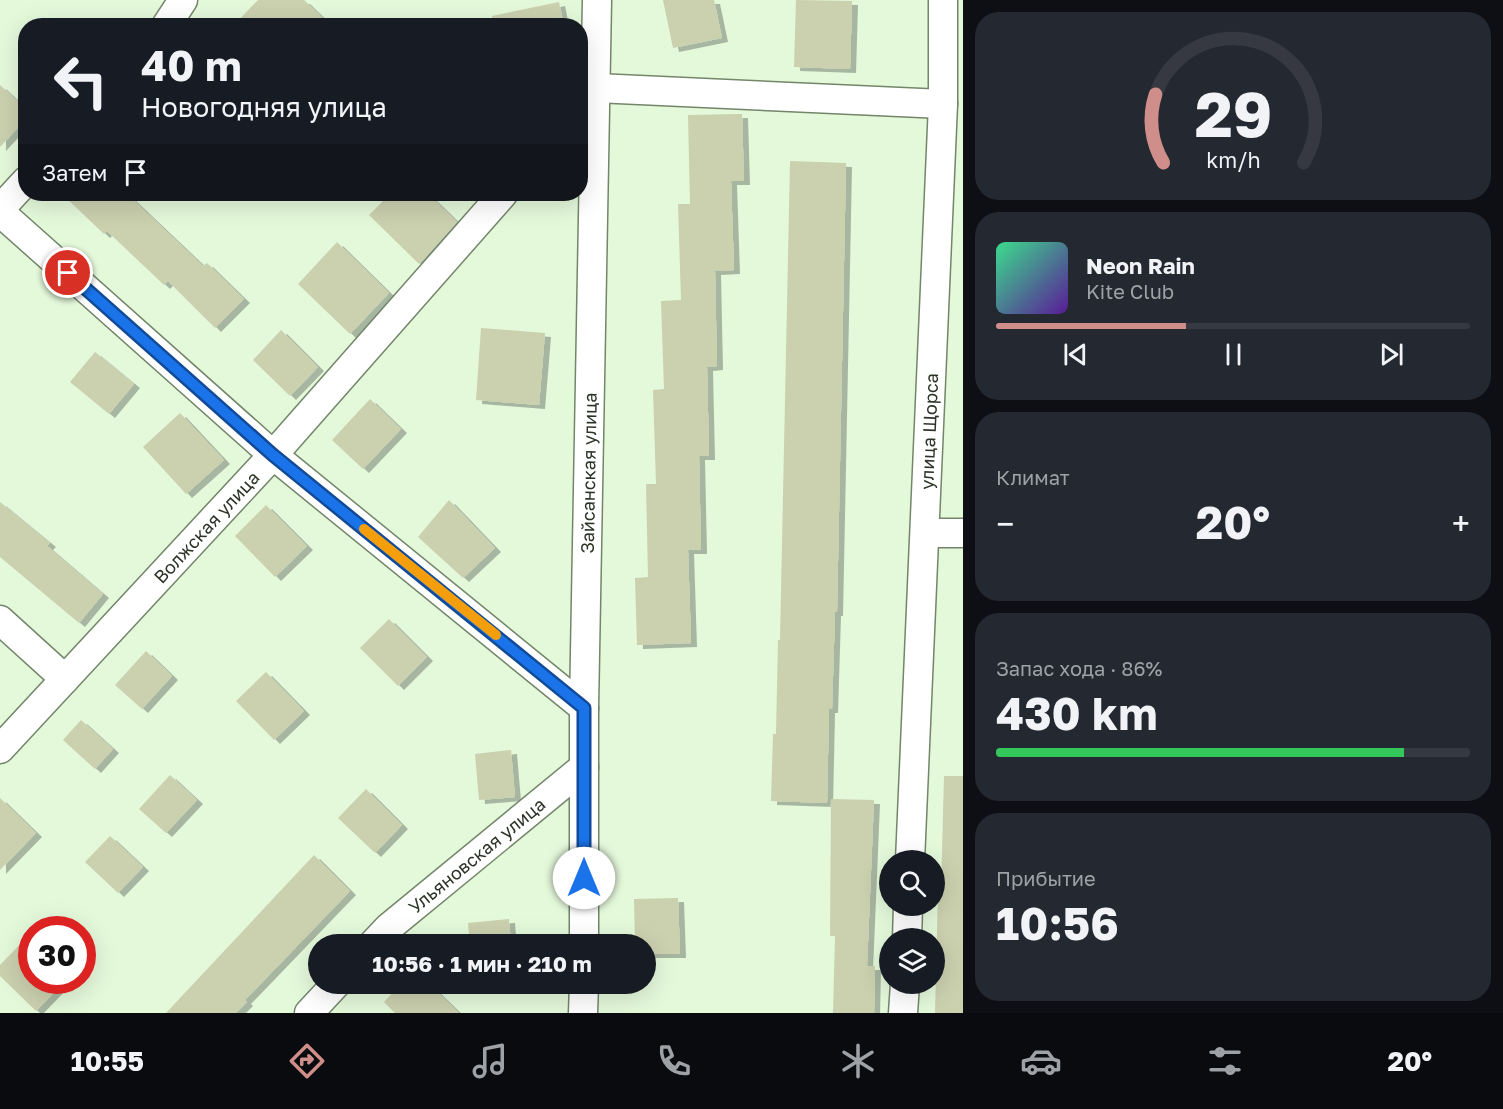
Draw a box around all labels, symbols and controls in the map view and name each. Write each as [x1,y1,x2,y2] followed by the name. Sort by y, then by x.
[141,40,242,90] text: 40 m
[42,42,120,120] icon: left
[1194,76,1272,151] text: 29
[141,91,387,123] text: Новогодняя улица
[1206,147,1260,173] text: km/h
[119,156,152,189] icon: arrive
[42,159,107,186] text: Затем
[42,247,93,298] pin
[1086,252,1195,279] text: Neon Rain
[51,256,84,289] icon: arrive
[1086,279,1174,303] text: Kite Club
[1059,338,1092,371] icon: previous
[1217,338,1250,371] icon: pause
[1375,338,1408,371] icon: next
[915,373,942,490] street label: улица Щорса
[576,392,601,554] street label: Зайсанская улица
[996,465,1070,489] text: Климат
[149,466,264,588] street label: Волжская улица
[1196,495,1270,549] text: 20°
[996,504,1014,543] text: −
[1452,504,1470,543] text: +
[996,656,1162,680] text: Запас хода · 86%
[996,686,1158,740] text: 430 km
[404,793,549,918] street label: Ульяновская улица
[552,846,616,910] position arrow
[879,850,945,994] map controls
[879,850,945,916] button: search
[996,866,1096,890] text: Прибытие
[996,896,1119,950] text: 10:56
[18,916,96,994] speed limit sign: 30
[879,928,945,994] button: layers
[372,950,592,977] text: 10:56 · 1 мин · 210 m
[286,1040,328,1082] icon: directions
[469,1040,511,1082] icon: music
[653,1040,695,1082] icon: phone
[837,1040,879,1082] icon: climate
[1020,1040,1062,1082] icon: car
[1204,1040,1246,1082] icon: filters
[71,1045,144,1077] text: 10:55
[1388,1045,1432,1077] text: 20°

